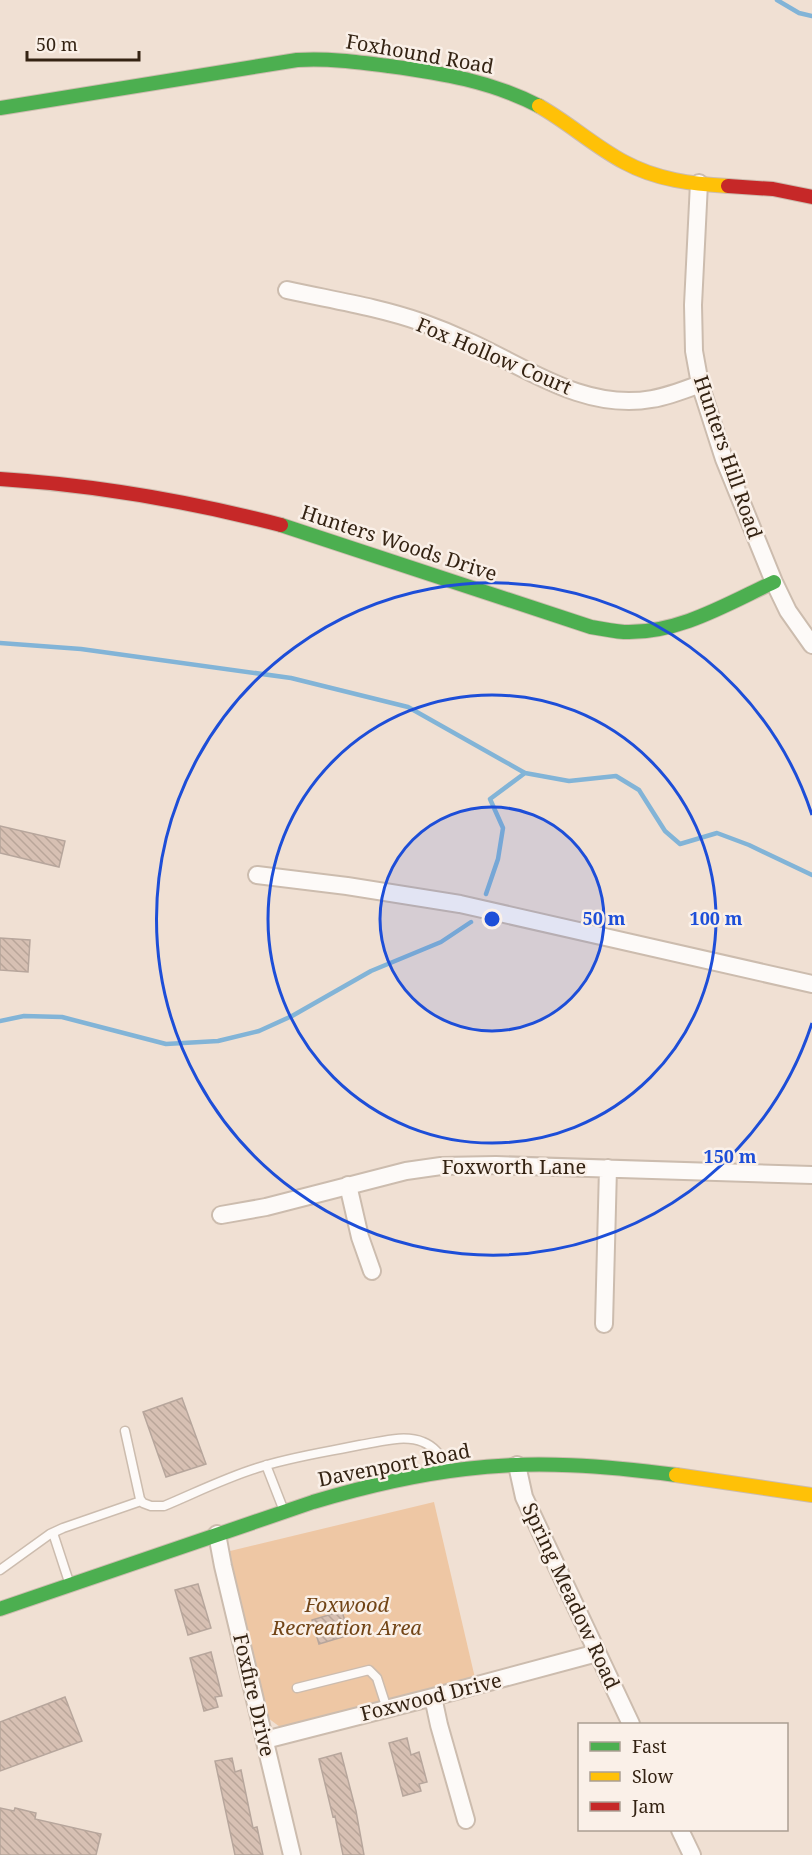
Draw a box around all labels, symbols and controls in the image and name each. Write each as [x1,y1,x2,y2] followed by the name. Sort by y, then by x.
[27,24,140,62] scale bar
[344,27,496,80] street label: Foxhound Road
[36,32,78,56] text: 50 m
[412,311,576,400] street label: Fox Hollow Court
[688,372,769,542] street label: Hunters Hill Road
[298,498,501,587] street label: Hunters Woods Drive
[583,906,626,930] text: 50 m
[690,906,743,930] text: 100 m
[482,909,502,929] centre of rings
[704,1144,757,1168] text: 150 m
[442,1153,586,1180] street label: Foxworth Lane
[315,1437,472,1493] street label: Davenport Road
[516,1498,627,1693] street label: Spring Meadow Road
[271,1591,422,1641] park label: Foxwood Recreation Area
[227,1631,282,1759] street label: Foxfire Drive
[357,1666,504,1727] street label: Foxwood Drive
[578,1723,788,1831] legend
[632,1734,667,1758] text: Fast
[632,1764,674,1788] text: Slow
[631,1794,666,1818] text: Jam

